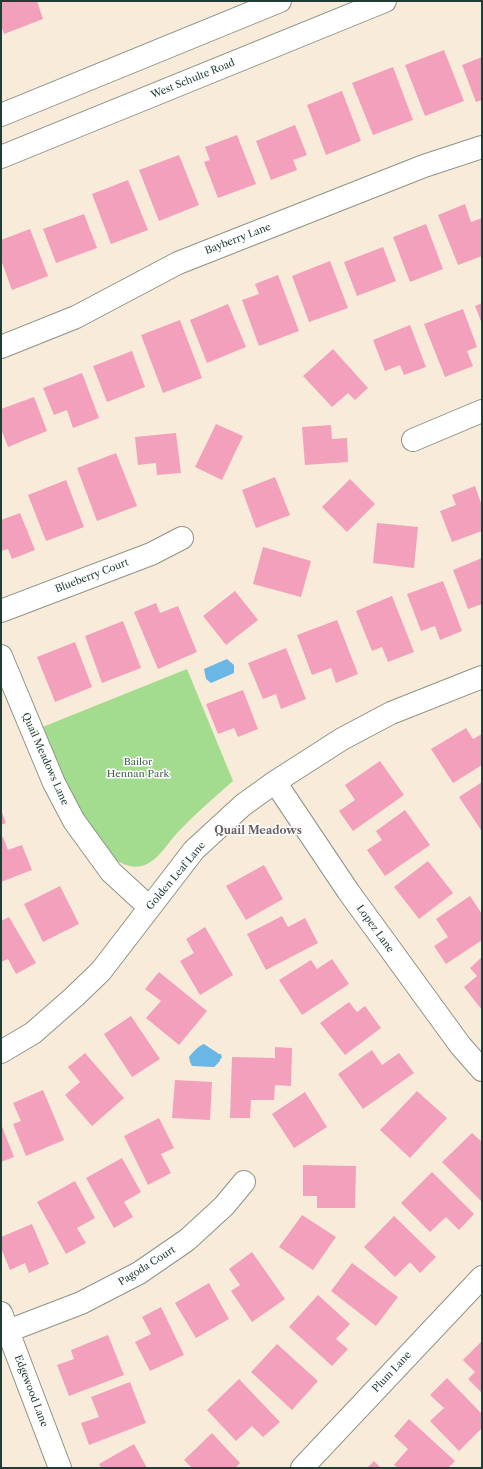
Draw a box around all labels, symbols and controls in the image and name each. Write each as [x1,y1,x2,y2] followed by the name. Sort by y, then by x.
[149,57,237,101] street label: West Schulte Road
[203,221,273,257] street label: Bayberry Lane
[54,556,130,596] street label: Blueberry Court
[19,711,71,807] street label: Quail Meadows Lane
[107,756,169,780] park label: Bailor Hennan Park
[214,824,302,838] district label: Quail Meadows
[144,840,208,912] street label: Golden Leaf Lane
[354,903,396,955] street label: Lopez Lane
[116,1244,178,1288] street label: Pagoda Court
[370,1349,414,1395] street label: Plum Lane
[12,1353,50,1429] street label: Edgewood Lane

